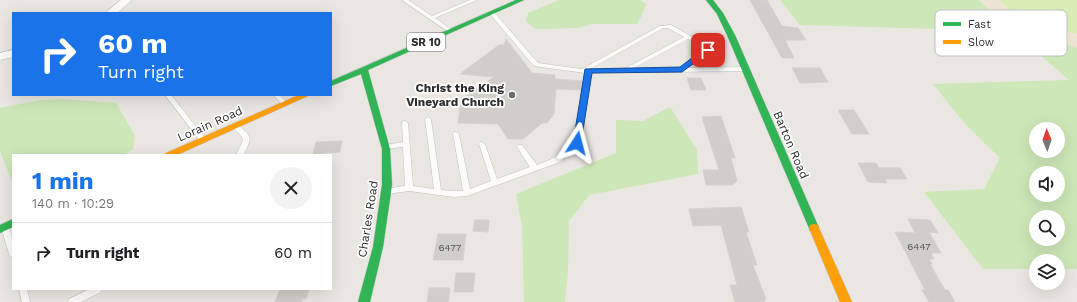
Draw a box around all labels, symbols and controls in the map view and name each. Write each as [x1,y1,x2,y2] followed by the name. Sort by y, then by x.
[935,10,1067,56] legend
[968,18,991,31] text: Fast
[98,27,168,60] text: 60 m
[32,28,84,80] icon: right
[407,33,445,51] road number: SR 10
[691,33,725,67] pin
[968,36,994,49] text: Slow
[697,39,719,61] icon: arrive
[98,61,184,82] text: Turn right
[406,81,504,109] place label: Christ the King Vineyard Church
[507,90,517,100] marker: Christ the King Vineyard Church
[175,103,245,145] street label: Lorain Road
[770,109,812,181] street label: Barton Road
[556,122,598,164] position arrow
[1029,122,1065,158] north arrow
[1029,122,1065,290] map controls
[1029,166,1065,202] button: sound
[32,167,94,195] text: 1 min
[270,167,312,209] button: close
[355,180,381,258] street label: Charles Road
[32,196,114,211] text: 140 m · 10:29
[1029,210,1065,246] button: search
[907,241,931,252] house number: 6447
[32,242,54,264] icon: right
[439,242,462,253] house number: 6477
[66,244,139,262] text: Turn right
[274,244,312,262] text: 60 m
[1029,254,1065,290] button: layers

